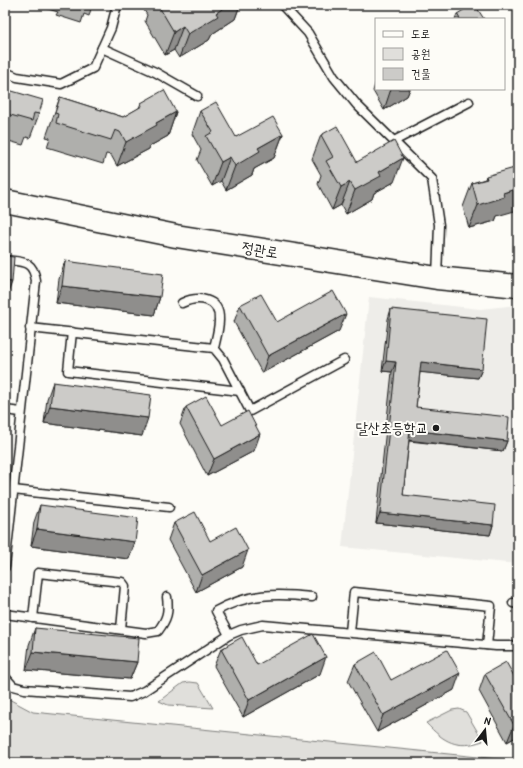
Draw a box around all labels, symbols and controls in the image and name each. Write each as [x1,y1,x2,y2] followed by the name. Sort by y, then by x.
[375,18,505,90] legend
[411,25,430,42] text: 도로
[411,45,430,62] text: 공원
[411,65,431,82] text: 건물
[241,236,280,263] street label: 정관로
[356,417,428,438] place label: 달산초등학교
[431,423,441,433] marker: 달산초등학교
[465,710,505,750] north arrow
[483,713,493,728] text: N

